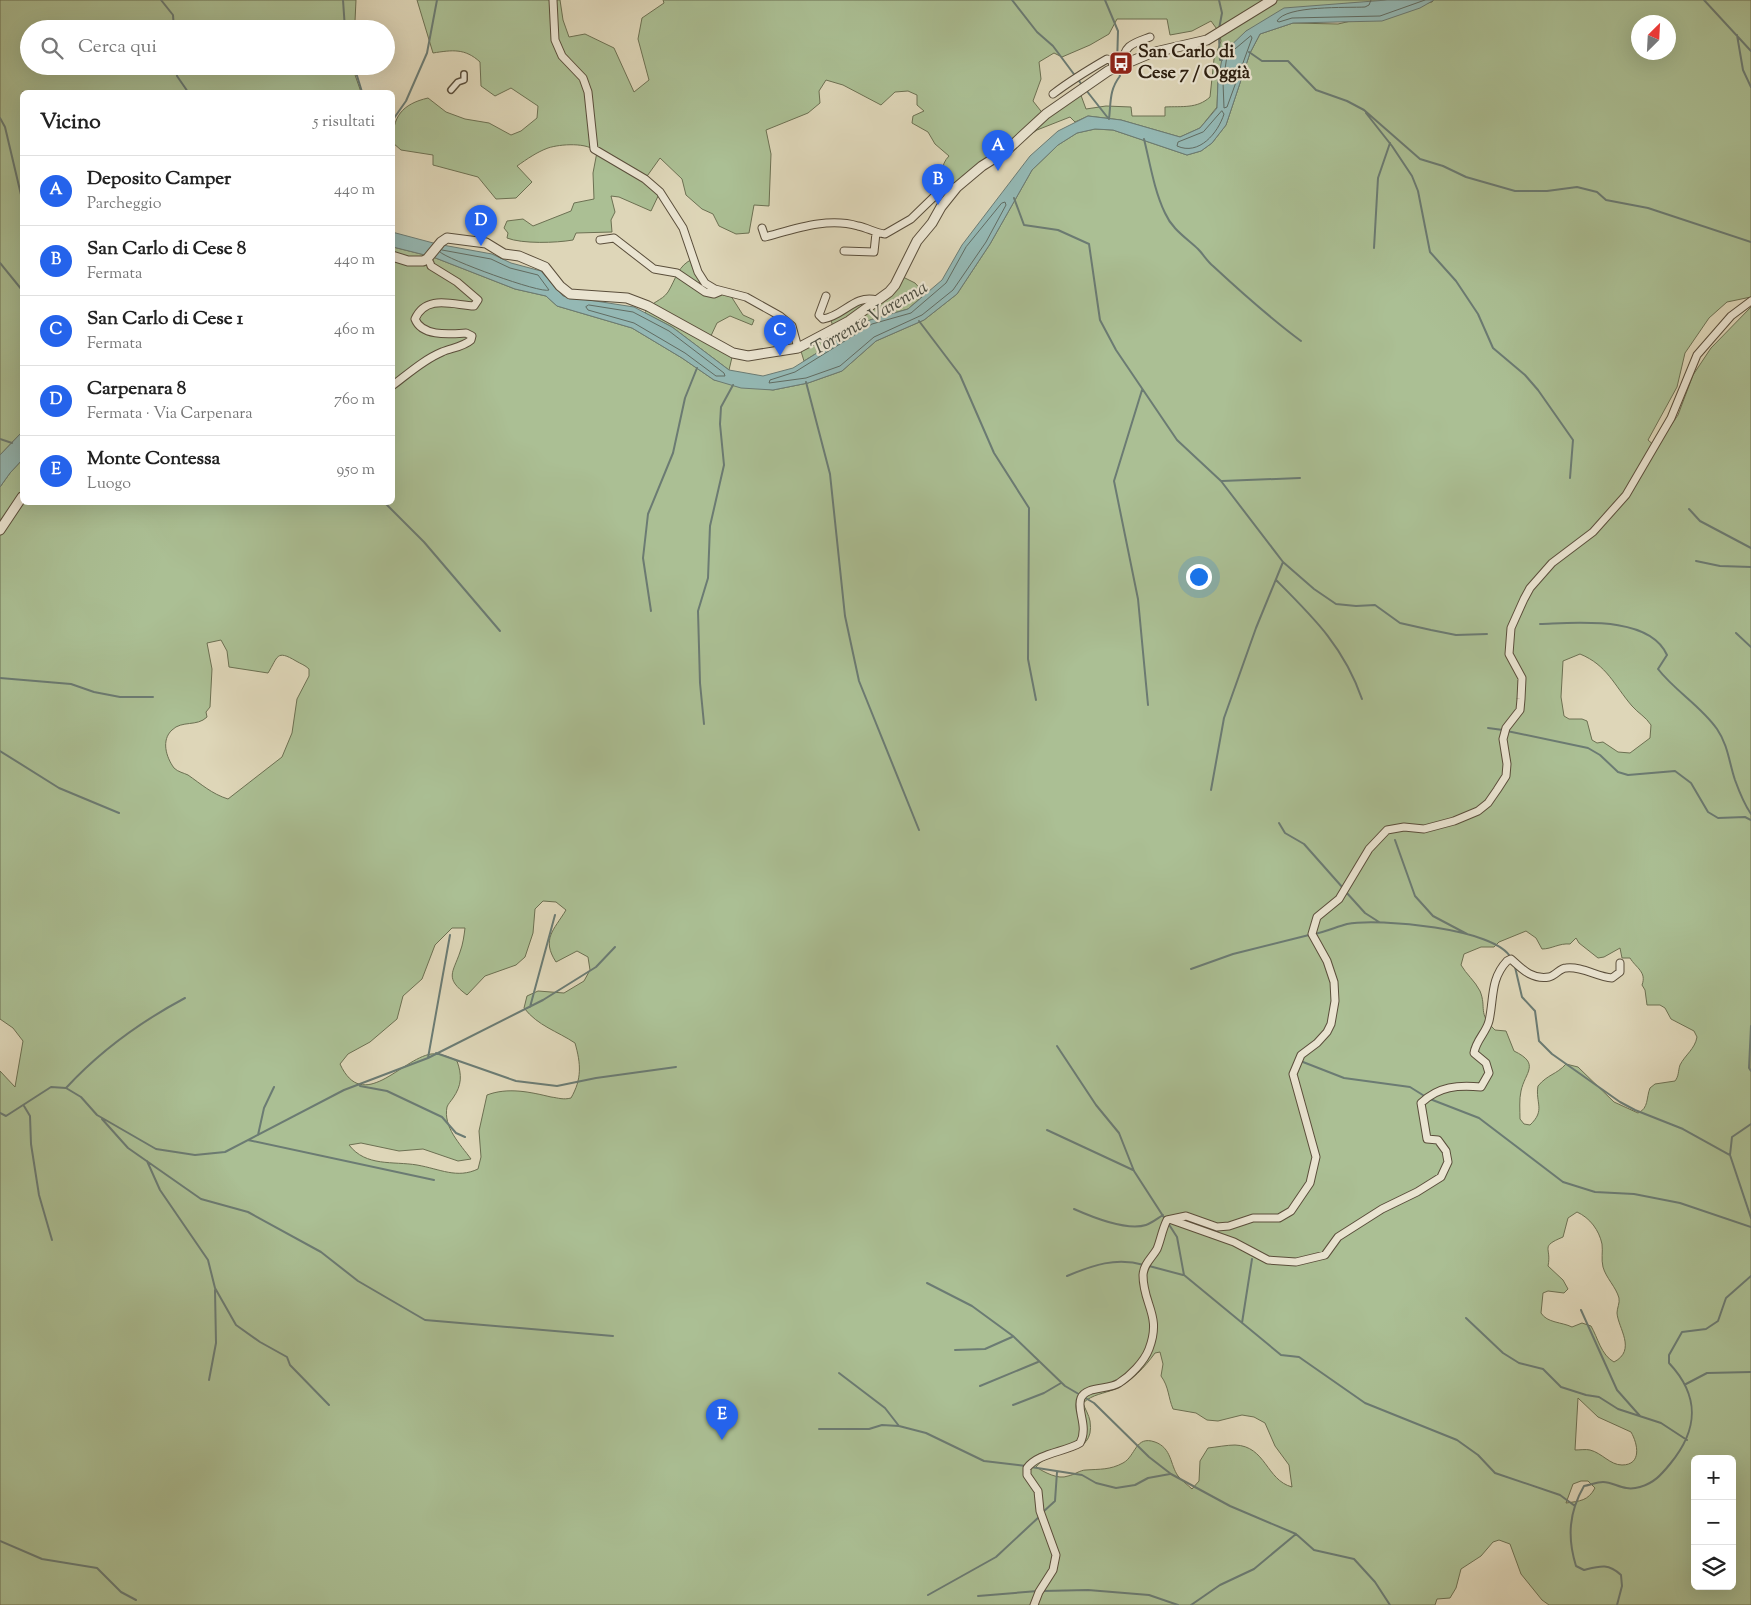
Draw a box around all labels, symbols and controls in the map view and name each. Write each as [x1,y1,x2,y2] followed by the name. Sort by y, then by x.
[1631,15,1676,60] north arrow
[20,20,395,75] search box
[38,34,66,62] icon: search
[78,34,157,61] text: Cerca qui
[1138,40,1251,87] place label: San Carlo di Cese 7 / Oggià
[1108,50,1134,76] bus stop icon: San Carlo di Cese 7 / Oggià
[40,108,101,138] text: Vicino
[313,111,375,134] text: 5 risultati
[982,130,1014,171] pin: A
[922,164,954,205] pin: B
[87,166,231,193] text: Deposito Camper
[50,179,63,202] text: A
[334,179,375,202] text: 440 m
[87,193,162,216] text: Parcheggio
[465,205,497,246] pin: D
[87,236,246,263] text: San Carlo di Cese 8
[51,249,61,272] text: B
[334,249,375,272] text: 440 m
[87,263,142,286] text: Fermata
[807,275,933,363] water label: Torrente Varenna
[87,306,243,333] text: San Carlo di Cese 1
[764,315,796,356] pin: C
[50,319,62,342] text: C
[334,319,375,342] text: 460 m
[87,333,142,356] text: Fermata
[87,376,186,403] text: Carpenara 8
[50,389,62,412] text: D
[334,389,375,412] text: 760 m
[87,403,253,426] text: Fermata · Via Carpenara
[87,446,220,473] text: Monte Contessa
[51,459,61,482] text: E
[336,459,375,482] text: 950 m
[87,473,131,496] text: Luogo
[1186,564,1212,590] your location
[706,1399,738,1440] pin: E
[1691,1455,1736,1590] map controls
[1691,1455,1736,1500] button: +
[1691,1500,1736,1545] button: −
[1691,1545,1736,1590] button: layers

